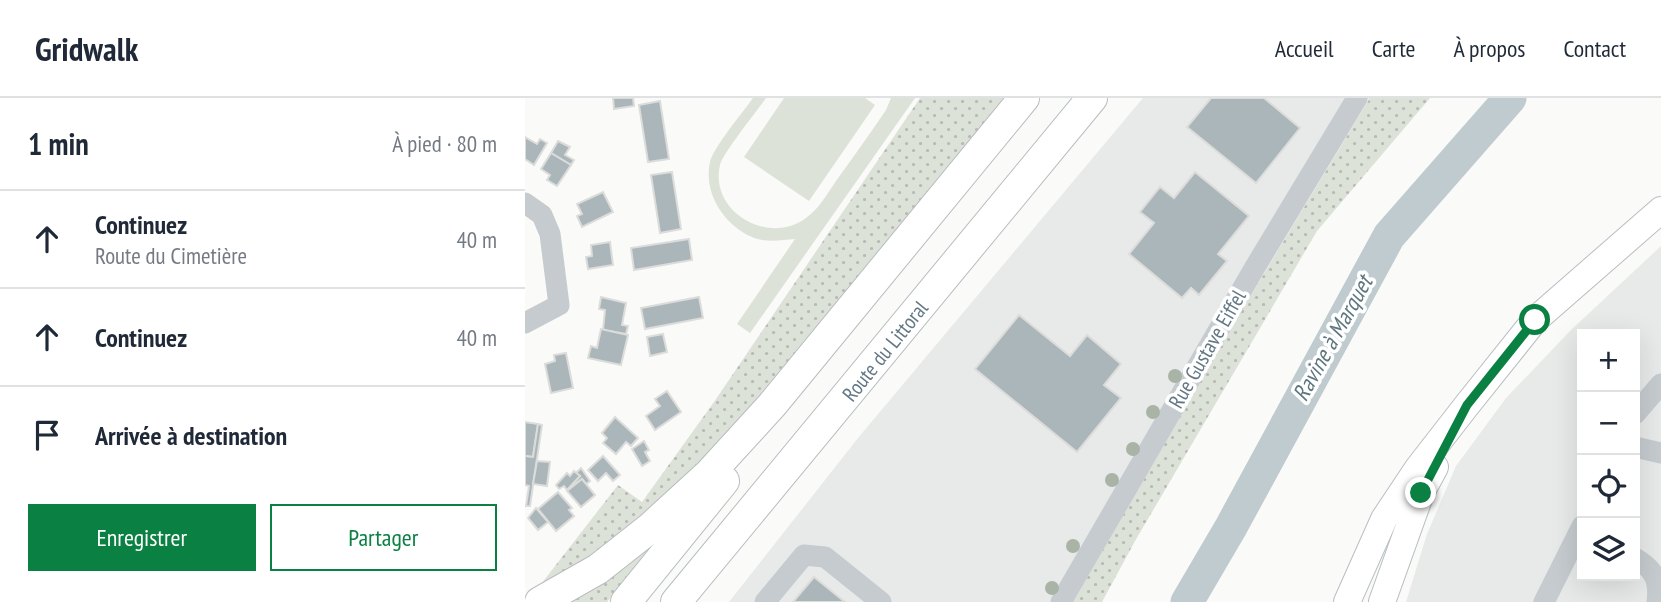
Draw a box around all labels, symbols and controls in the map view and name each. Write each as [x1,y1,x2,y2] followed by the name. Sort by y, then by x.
[35,27,138,70] text: Gridwalk
[1275,33,1334,64] text: Accueil
[1372,33,1415,64] text: Carte
[1453,33,1525,64] text: À propos
[1563,33,1626,64] text: Contact
[28,124,89,163] text: 1 min
[392,129,497,158] text: À pied · 80 m
[95,208,187,241] text: Continuez
[28,220,66,258] icon: ahead
[456,225,497,254] text: 40 m
[95,241,247,270] text: Route du Cimetière
[1286,268,1380,406] water label: Ravine à Marquet
[1162,285,1252,413] street label: Rue Gustave Eiffel
[836,295,934,407] street label: Route du Littoral
[1519,304,1550,335] route start
[28,318,66,356] icon: ahead
[95,321,187,354] text: Continuez
[456,323,497,352] text: 40 m
[1577,329,1640,581] map controls
[1577,329,1640,392] button: +
[1577,392,1640,455] button: −
[28,416,66,454] icon: arrive
[95,419,287,452] text: Arrivée à destination
[1577,455,1640,518] button: locate
[1405,477,1436,508] route end
[28,504,256,571] button: Enregistrer
[270,504,497,571] button: Partager
[1577,518,1640,581] button: layers

